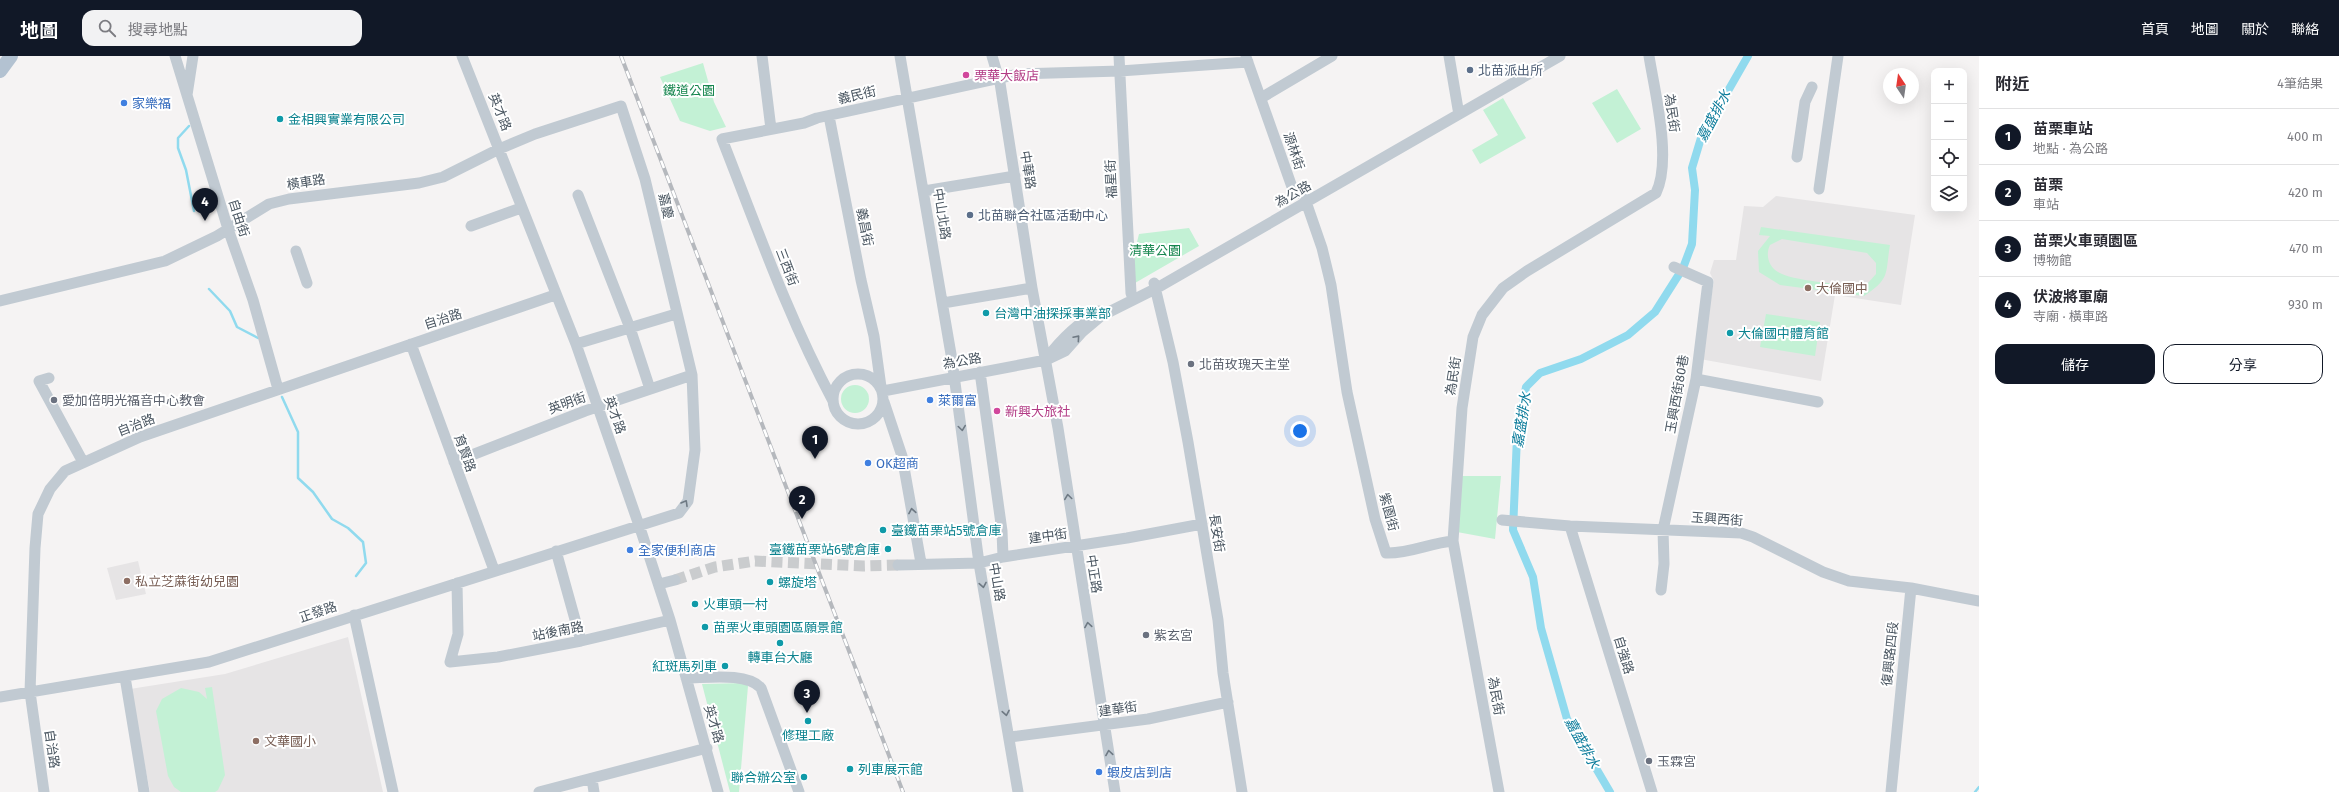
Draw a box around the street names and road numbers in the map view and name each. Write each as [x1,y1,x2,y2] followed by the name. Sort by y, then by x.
[836,83,878,107] street label: 義民街
[486,91,514,133] street label: 英才路
[1662,93,1682,133] street label: 為民街
[1281,130,1307,172] street label: 源林街
[1018,150,1038,190] street label: 中華路
[1102,159,1120,199] street label: 福星街
[286,172,326,192] street label: 橫車路
[1272,178,1314,210] street label: 為公路
[931,187,953,241] street label: 中山北路
[656,192,676,220] street label: 嘉慶
[226,197,252,239] street label: 自由街
[854,206,876,248] street label: 義昌街
[773,246,801,288] street label: 三西街
[422,306,464,332] street label: 自治路
[941,350,983,372] street label: 為公路
[1663,354,1691,434] street label: 玉興西街80巷
[1443,356,1463,396] street label: 為民街
[546,389,588,417] street label: 英明街
[601,394,629,436] street label: 英才路
[115,411,157,439] street label: 自治路
[451,432,479,474] street label: 育賢路
[1377,491,1401,533] street label: 紫園街
[1691,510,1743,528] street label: 玉興西街
[1207,513,1227,553] street label: 長安街
[1028,526,1068,546] street label: 建中街
[1084,554,1104,594] street label: 中正路
[986,561,1008,603] street label: 中山路
[297,599,339,625] street label: 正發路
[531,619,585,643] street label: 站後南路
[1879,621,1901,687] street label: 復興路四段
[1611,634,1637,676] street label: 自強路
[1485,675,1507,717] street label: 為民街
[1098,699,1138,719] street label: 建華街
[701,703,727,745] street label: 英才路
[42,729,62,769] street label: 自治路

